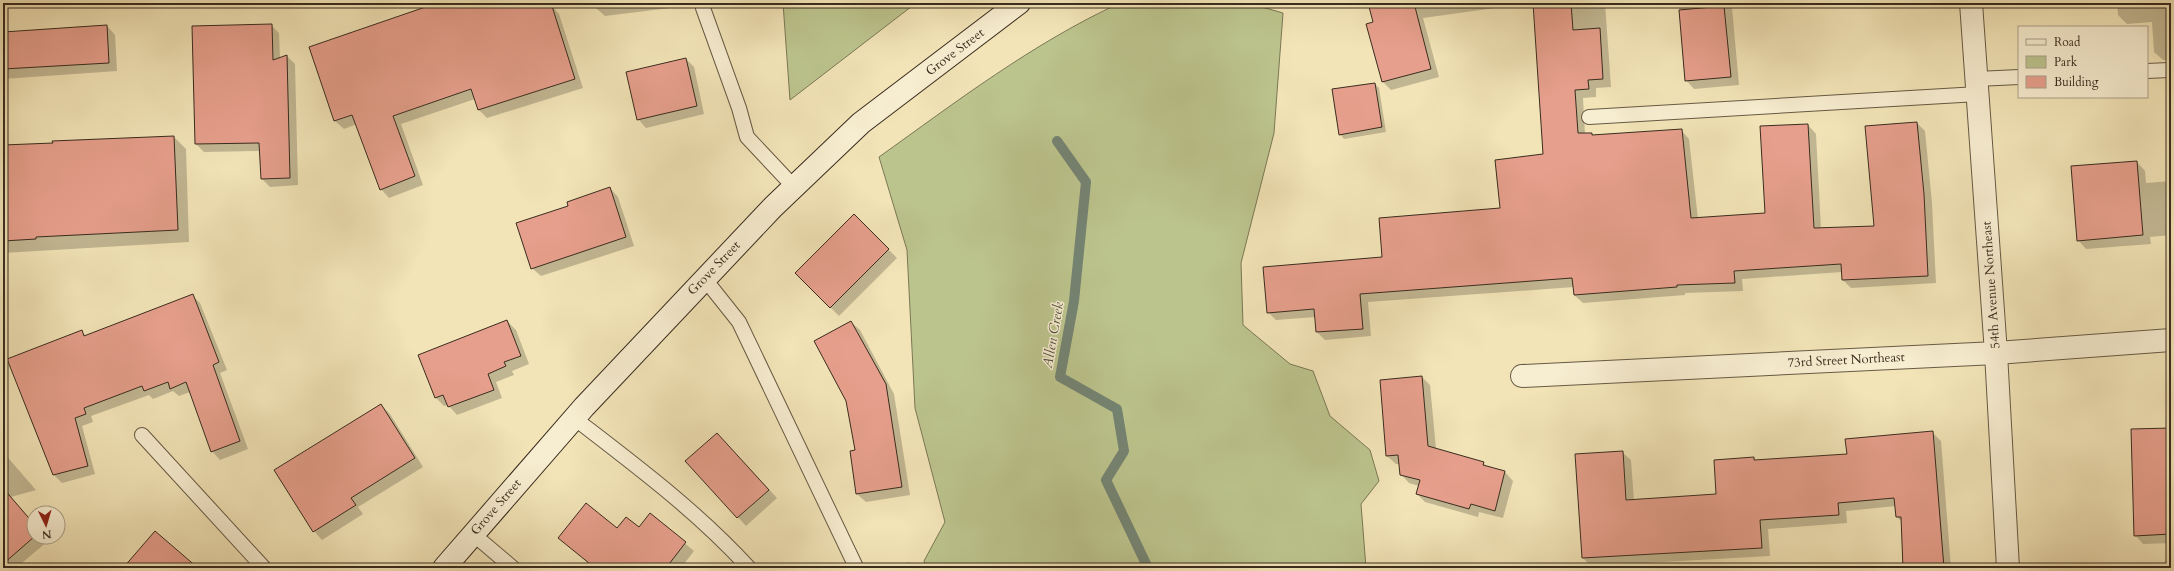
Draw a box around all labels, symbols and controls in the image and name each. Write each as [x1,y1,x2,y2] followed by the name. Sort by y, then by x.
[922,24,988,80] street label: Grove Street
[2018,26,2148,98] legend
[2054,34,2081,50] text: Road
[2054,54,2078,70] text: Park
[2054,74,2099,90] text: Building
[1978,221,2004,349] street label: 54th Avenue Northeast
[683,237,745,299] street label: Grove Street
[1038,300,1068,371] water label: Allen Creek
[1787,348,1905,372] street label: 73rd Street Northeast
[466,475,526,539] street label: Grove Street
[26,505,66,545] north arrow
[41,527,52,542] text: N

